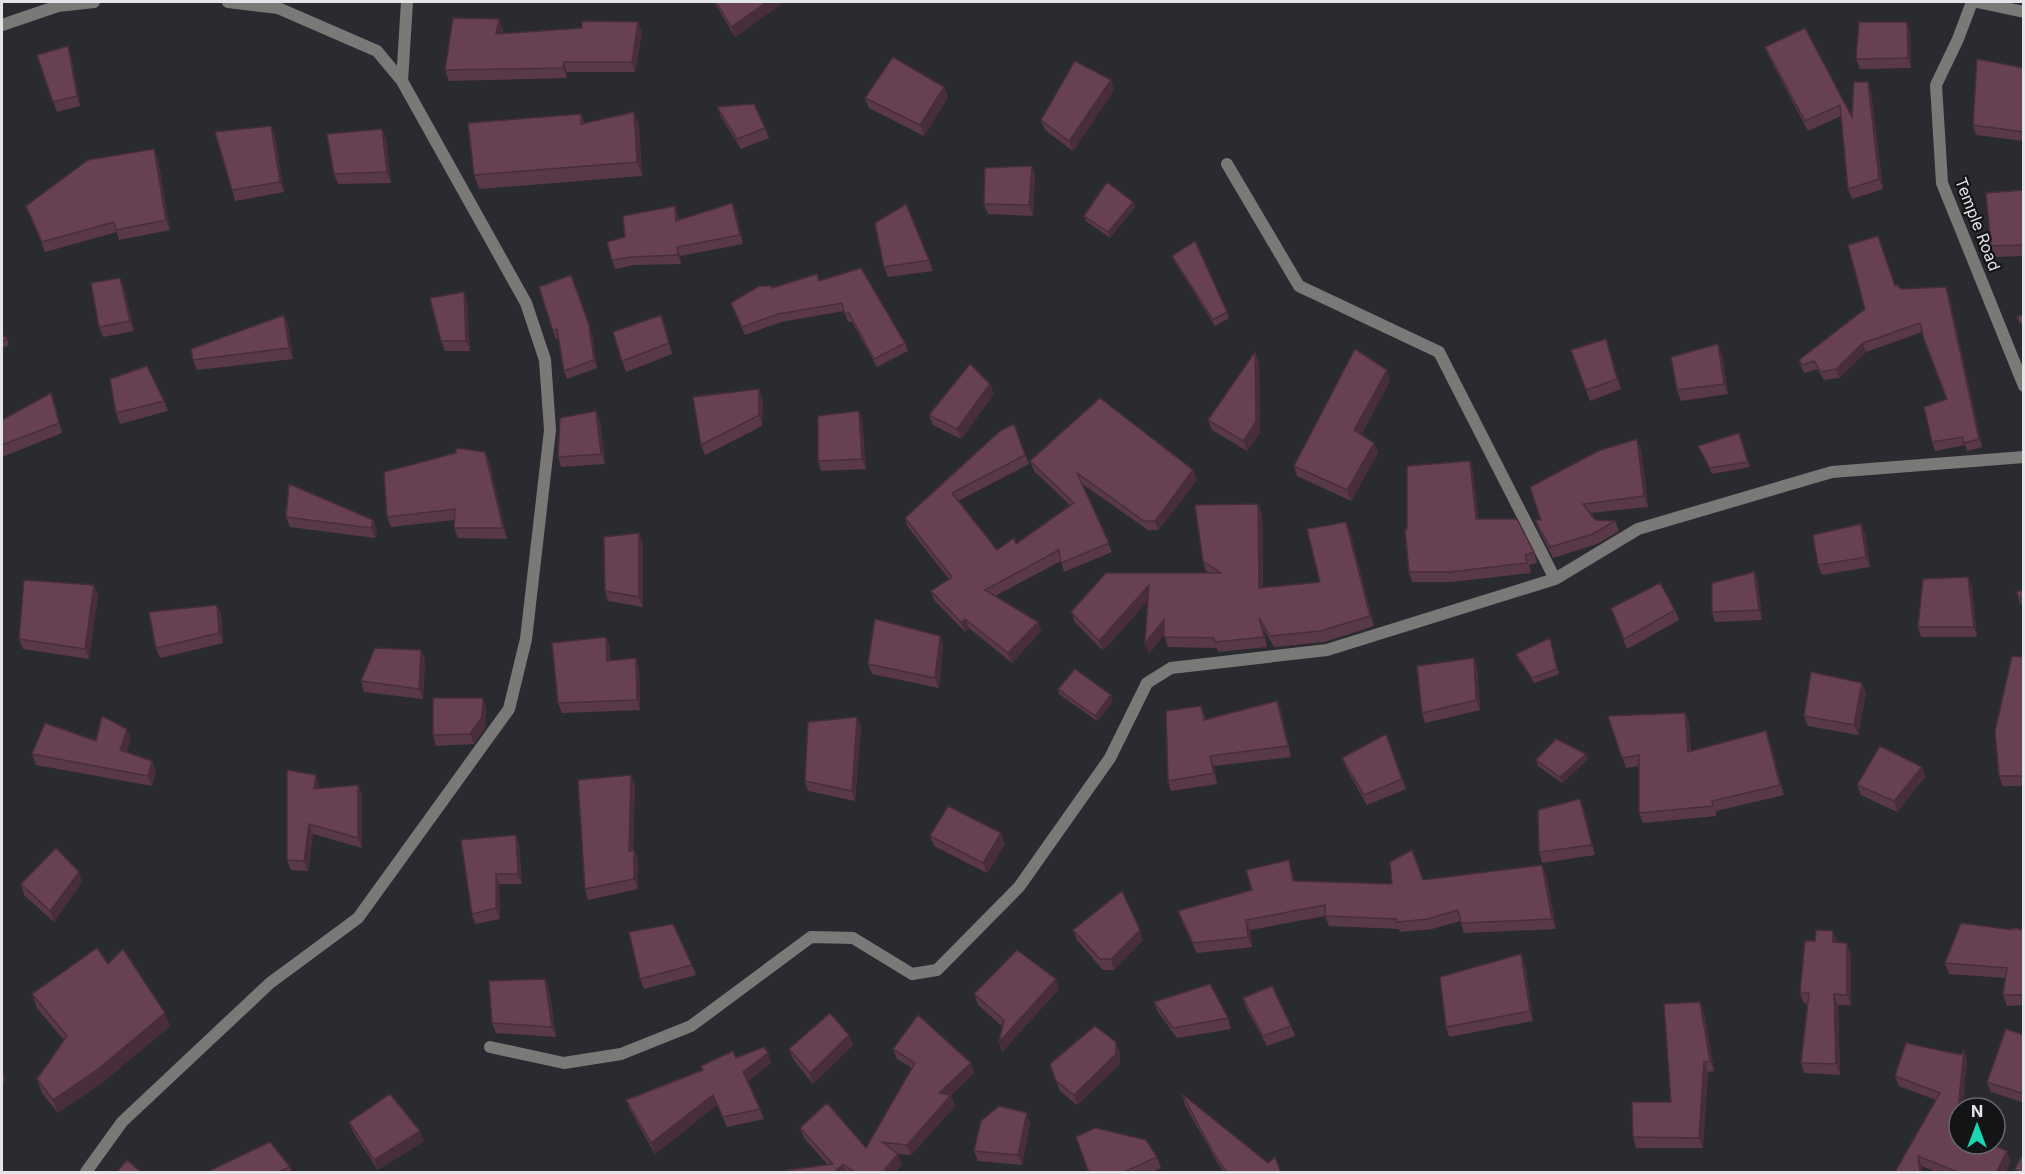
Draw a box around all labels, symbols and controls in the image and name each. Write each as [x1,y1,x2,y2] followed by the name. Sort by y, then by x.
[1951,174,2005,274] street label: Temple Road
[1947,1096,2007,1156] north arrow
[1971,1101,1983,1121] text: N

